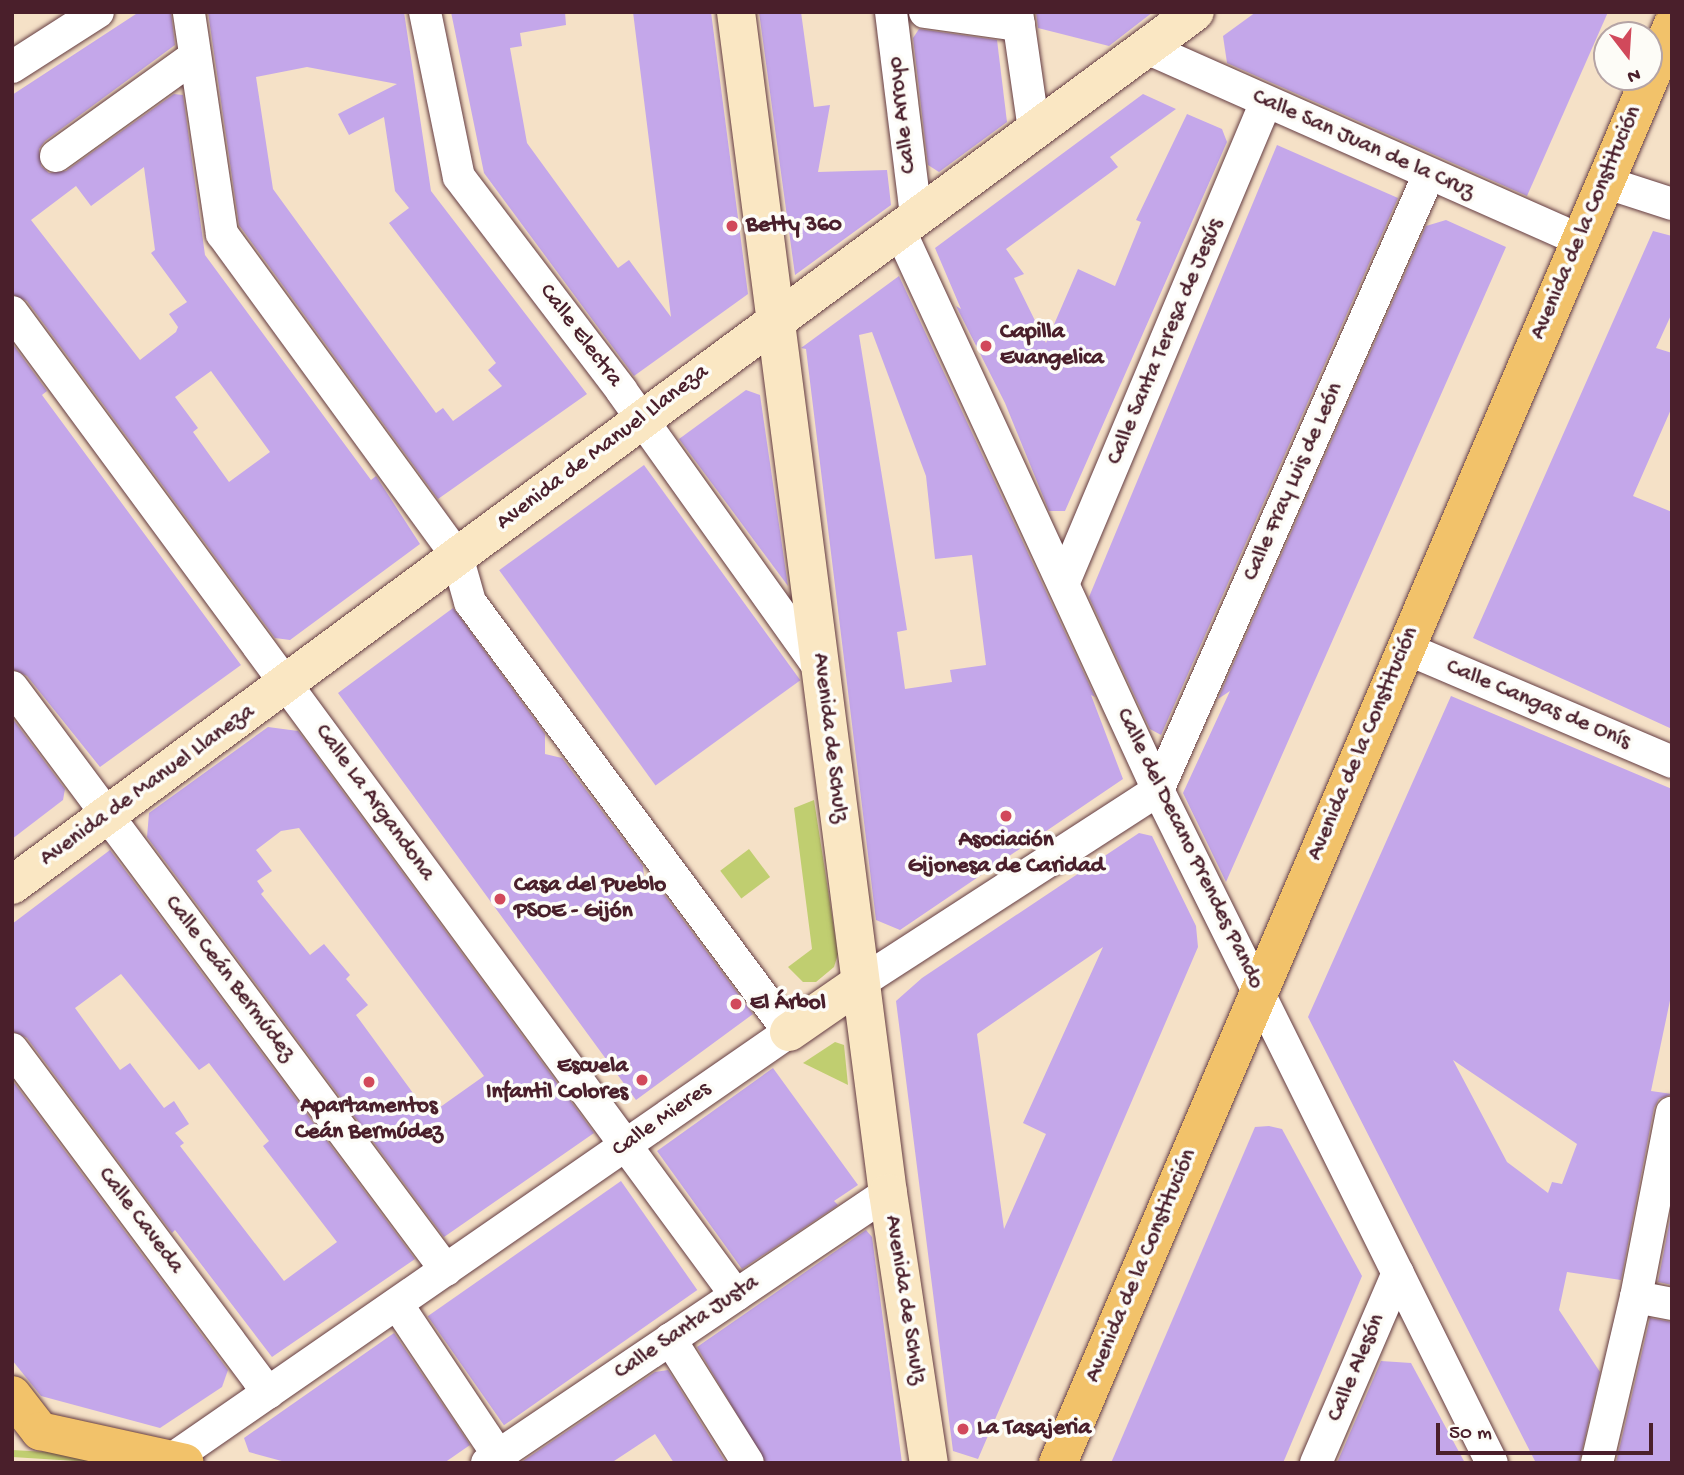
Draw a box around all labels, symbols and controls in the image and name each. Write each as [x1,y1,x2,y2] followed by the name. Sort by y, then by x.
[1593,21,1663,91] north arrow
[882,55,924,175] street label: Calle Arroyo
[1624,62,1643,87] text: N
[1248,84,1478,206] street label: Calle San Juan de la Cruz
[1525,102,1649,344] street label: Avenida de la Constitución
[746,212,842,240] place label: Betty 360
[1102,215,1230,469] street label: Calle Santa Teresa de Jesús
[724,218,740,234] marker: Betty 360
[532,279,628,393] street label: Calle Electra
[1000,319,1104,373] place label: Capilla Evangelica
[978,338,994,354] marker: Capilla Evangelica
[491,359,715,537] street label: Avenida de Manuel Llaneza
[1238,379,1350,585] street label: Calle Fray Luis de León
[1302,623,1426,865] street label: Avenida de la Constitución
[805,652,853,824] street label: Avenida de Schulz
[1442,654,1634,756] street label: Calle Cangas de Onís
[35,699,261,873] street label: Avenida de Manuel Llaneza
[1109,704,1269,994] street label: Calle del Decano Prendes Pando
[308,719,440,887] street label: Calle La Argandona
[998,808,1014,824] marker: Asociación Gijonesa de Caridad
[908,827,1104,881] place label: Asociación Gijonesa de Caridad
[514,872,666,926] place label: Casa del Pueblo PSOE - Gijón
[158,891,300,1067] street label: Calle Ceán Bermúdez
[492,891,508,907] marker: Casa del Pueblo PSOE - Gijón
[750,990,826,1018] place label: El Árbol
[728,996,744,1012] marker: El Árbol
[486,1053,628,1107] place label: Escuela Infantil Colores
[634,1072,650,1088] marker: Escuela Infantil Colores
[361,1074,377,1090] marker: Apartamentos Ceán Bermúdez
[607,1076,717,1164] street label: Calle Mieres
[295,1093,443,1147] place label: Apartamentos Ceán Bermúdez
[1080,1145,1204,1387] street label: Avenida de la Constitución
[91,1162,189,1280] street label: Calle Caveda
[877,1213,931,1387] street label: Avenida de Schulz
[610,1270,764,1386] street label: Calle Santa Justa
[1322,1310,1392,1426] street label: Calle Alesón
[1439,1408,1656,1452] scale bar
[977,1415,1091,1443] place label: La Tasajeria
[955,1421,971,1437] marker: La Tasajeria
[1449,1422,1492,1447] text: 50 m

